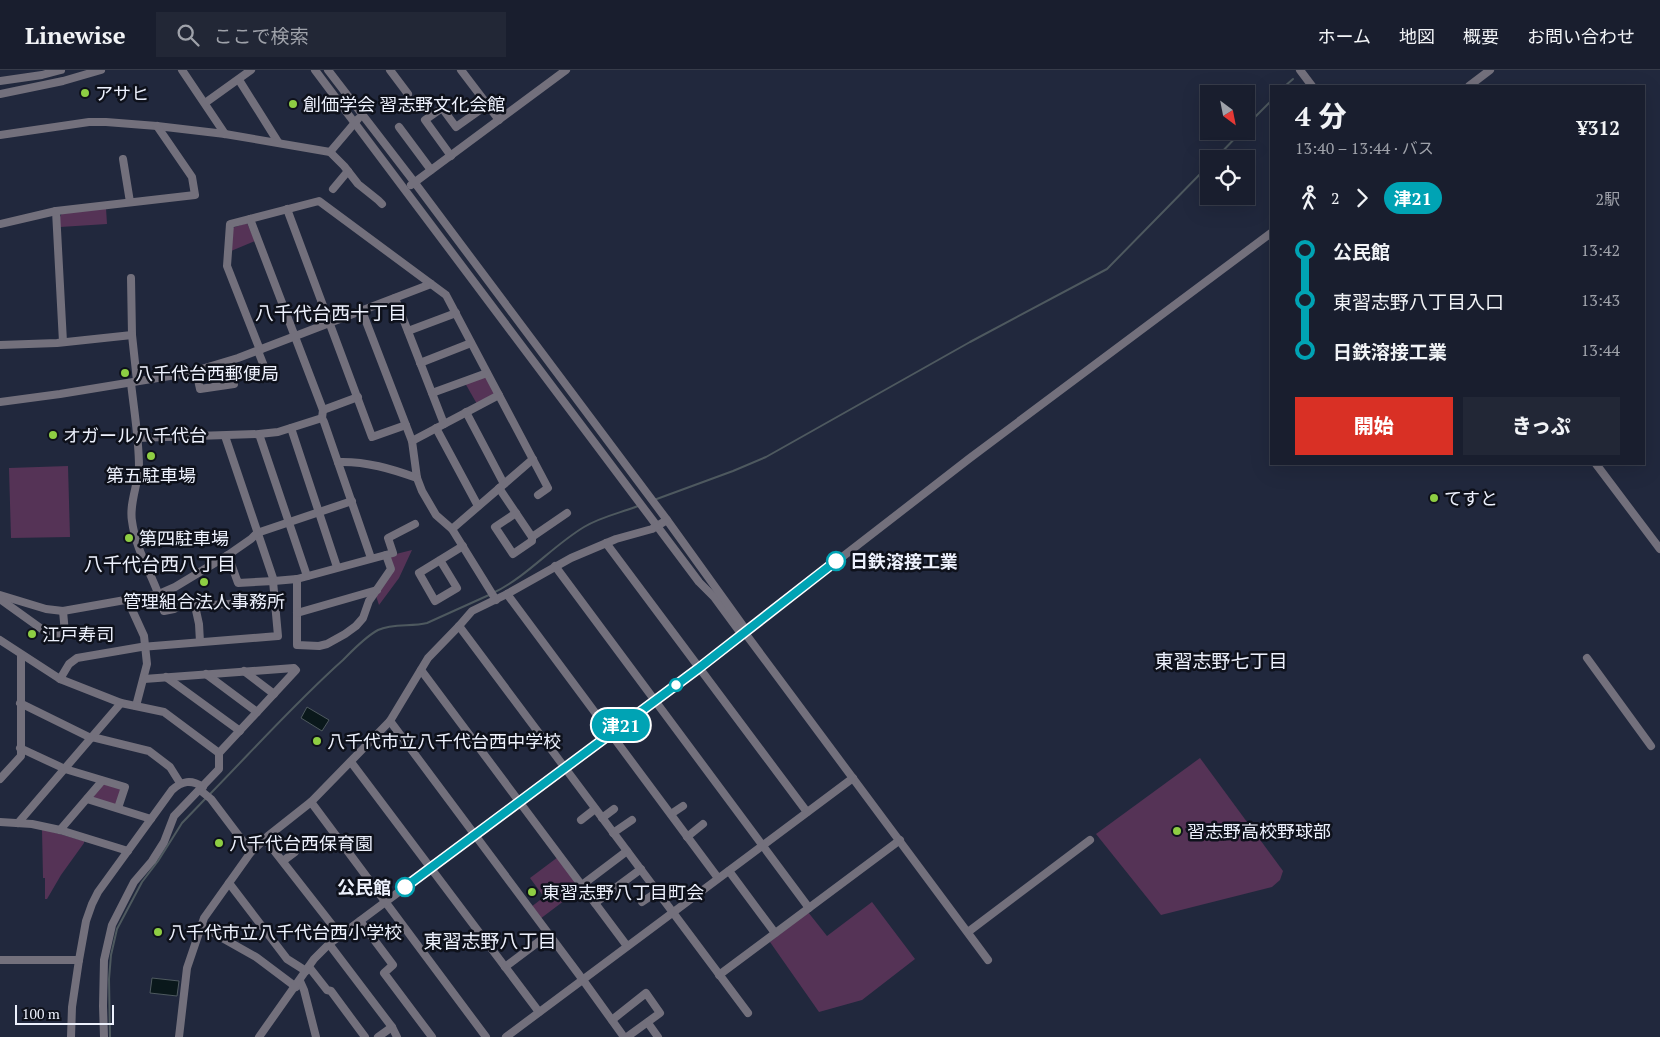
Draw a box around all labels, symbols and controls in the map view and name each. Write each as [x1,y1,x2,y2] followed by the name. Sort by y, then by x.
[156,12,506,57] search box
[25,19,126,51] text: Linewise
[174,21,202,49] icon: search
[214,23,309,48] text: ここで検索
[1318,24,1371,48] text: ホーム
[1399,24,1435,48] text: 地図
[1463,24,1499,48] text: 概要
[1527,24,1635,48] text: お問い合わせ
[95,81,149,105] place label: アサヒ
[1200,85,1255,140] north arrow
[1200,85,1255,205] map controls
[79,87,91,99] marker: アサヒ
[303,92,505,116] place label: 創価学会 習志野文化会館
[1295,97,1346,134] text: 4 分
[287,98,299,110] marker: 創価学会 習志野文化会館
[1577,115,1620,140] text: ¥312
[1295,137,1434,159] text: 13:40 – 13:44 · バス
[1200,150,1255,205] button: locate
[1295,184,1323,212] icon: walk
[1348,184,1376,212] icon: forward
[1394,186,1432,210] text: 津21
[1331,187,1340,209] text: 2
[1595,188,1620,210] text: 2駅
[1333,239,1390,264] text: 公民館
[1581,239,1620,261] text: 13:42
[1333,289,1504,314] text: 東習志野八丁目入口
[1581,289,1620,311] text: 13:43
[255,300,407,325] district label: 八千代台西十丁目
[1333,339,1447,364] text: 日鉄溶接工業
[1581,339,1620,361] text: 13:44
[135,361,279,385] place label: 八千代台西郵便局
[119,367,131,379] marker: 八千代台西郵便局
[1295,397,1453,455] button: 開始
[1463,397,1620,455] button: きっぷ
[63,423,207,447] place label: オガール八千代台
[47,429,59,441] marker: オガール八千代台
[145,450,157,462] marker: 第五駐車場
[106,463,196,487] place label: 第五駐車場
[1444,486,1498,510] place label: てすと
[1428,492,1440,504] marker: てすと
[139,526,229,550] place label: 第四駐車場
[123,532,135,544] marker: 第四駐車場
[850,549,958,573] place label: 日鉄溶接工業
[84,551,236,576] district label: 八千代台西八丁目
[826,551,846,571] marker: 日鉄溶接工業
[198,576,210,588] marker: 管理組合法人事務所
[123,589,285,613] place label: 管理組合法人事務所
[42,622,114,646] place label: 江戸寿司
[26,628,38,640] marker: 江戸寿司
[1154,648,1288,673] district label: 東習志野七丁目
[669,678,683,692] unlabelled marker
[592,709,650,741] line badge: 津21
[602,713,640,737] text: 津21
[327,729,561,753] place label: 八千代市立八千代台西中学校
[311,735,323,747] marker: 八千代市立八千代台西中学校
[1187,819,1331,843] place label: 習志野高校野球部
[1171,825,1183,837] marker: 習志野高校野球部
[229,831,373,855] place label: 八千代台西保育園
[213,837,225,849] marker: 八千代台西保育園
[337,875,391,899] place label: 公民館
[395,877,415,897] marker: 公民館
[542,880,704,904] place label: 東習志野八丁目町会
[526,886,538,898] marker: 東習志野八丁目町会
[168,920,402,944] place label: 八千代市立八千代台西小学校
[152,926,164,938] marker: 八千代市立八千代台西小学校
[423,928,557,953] district label: 東習志野八丁目
[15,1002,114,1025] scale bar
[22,1004,60,1023] text: 100 m

